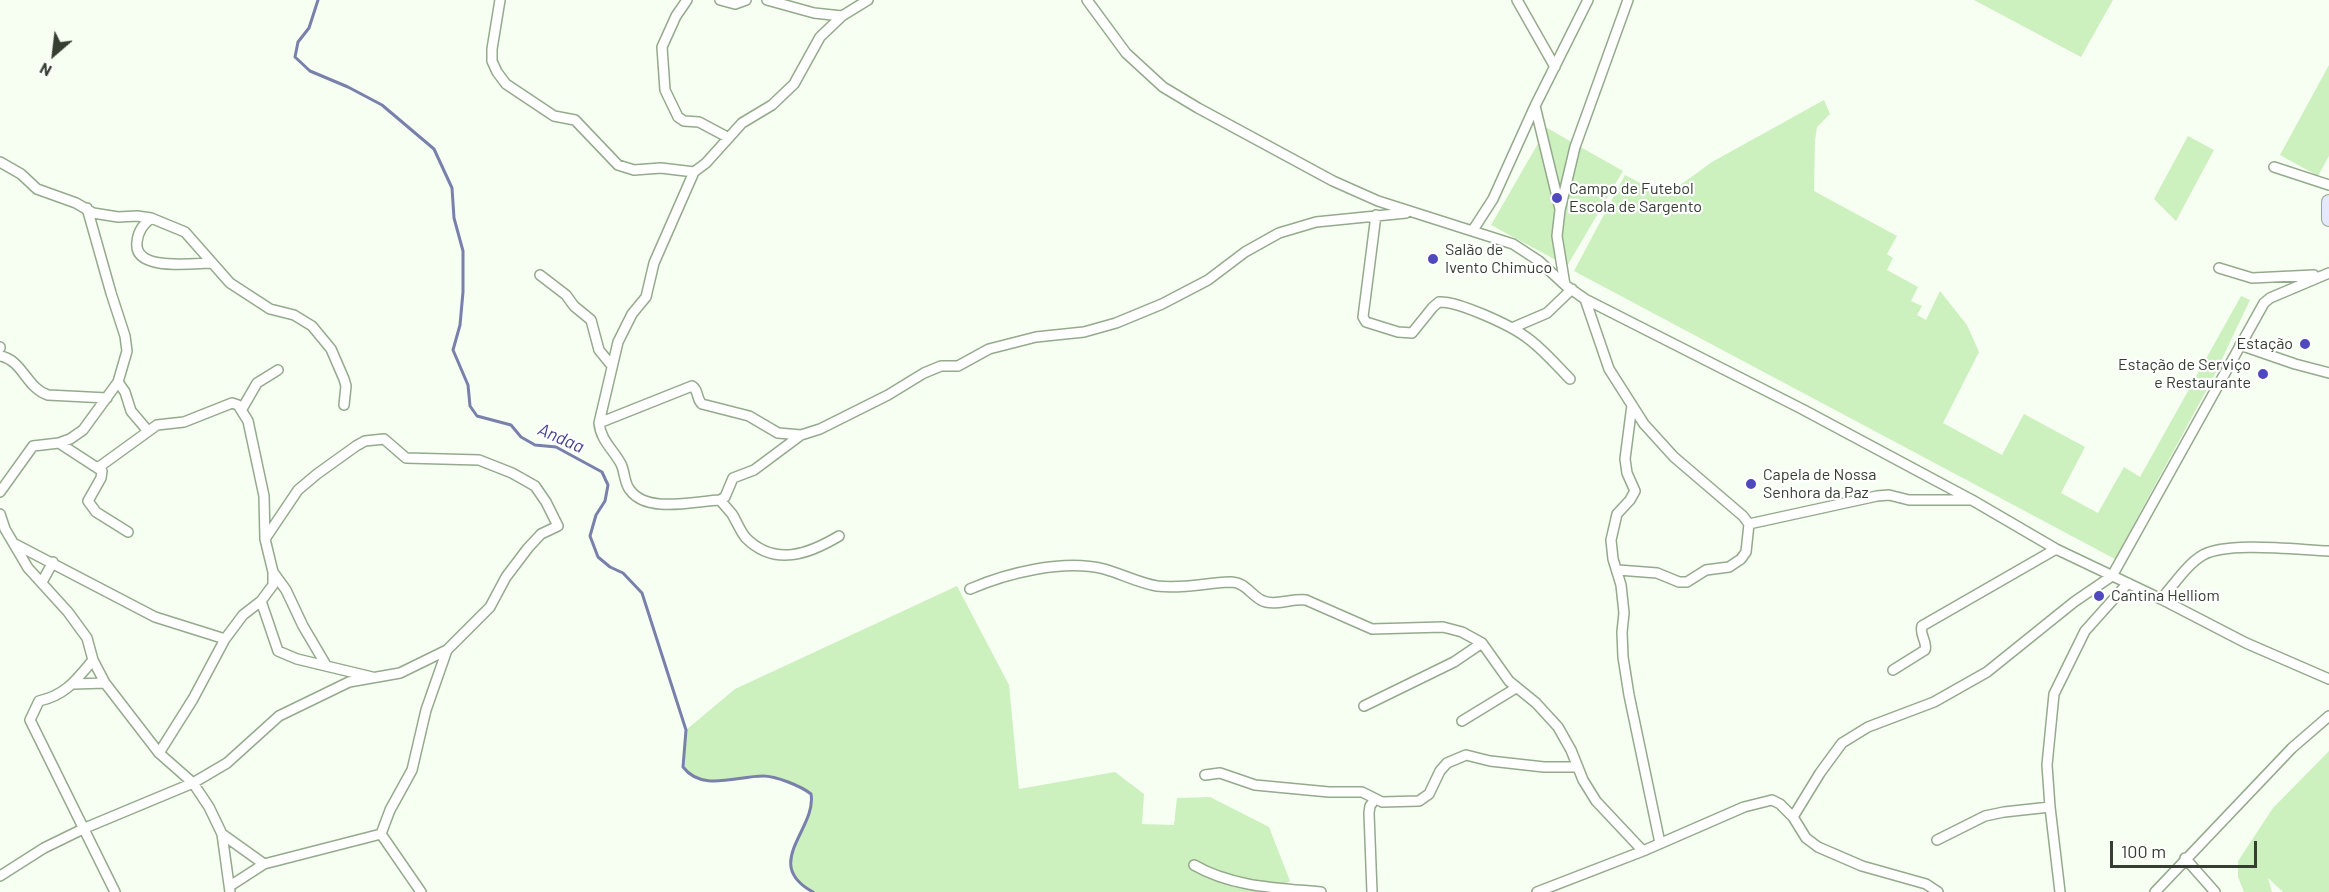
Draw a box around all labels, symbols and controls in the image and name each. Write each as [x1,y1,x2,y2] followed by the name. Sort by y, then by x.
[24,24,84,84] north arrow
[36,59,54,81] text: N
[1569,179,1702,217] place label: Campo de Futebol Escola de Sargento
[1550,191,1564,205] marker: Campo de Futebol Escola de Sargento
[1445,240,1552,278] place label: Salão de Ivento Chimuco
[1426,252,1440,266] marker: Salão de Ivento Chimuco
[2237,334,2293,354] place label: Estação
[2298,337,2312,351] marker: Estação
[2118,355,2251,393] place label: Estação de Serviço e Restaurante
[2256,367,2270,381] marker: Estação de Serviço e Restaurante
[534,418,588,458] water label: Andaa
[1763,465,1876,503] place label: Capela de Nossa Senhora da Paz
[1744,477,1758,491] marker: Capela de Nossa Senhora da Paz
[2111,586,2220,606] place label: Cantina Helliom
[2092,589,2106,603] marker: Cantina Helliom
[2113,829,2260,867] scale bar
[2121,840,2166,862] text: 100 m

